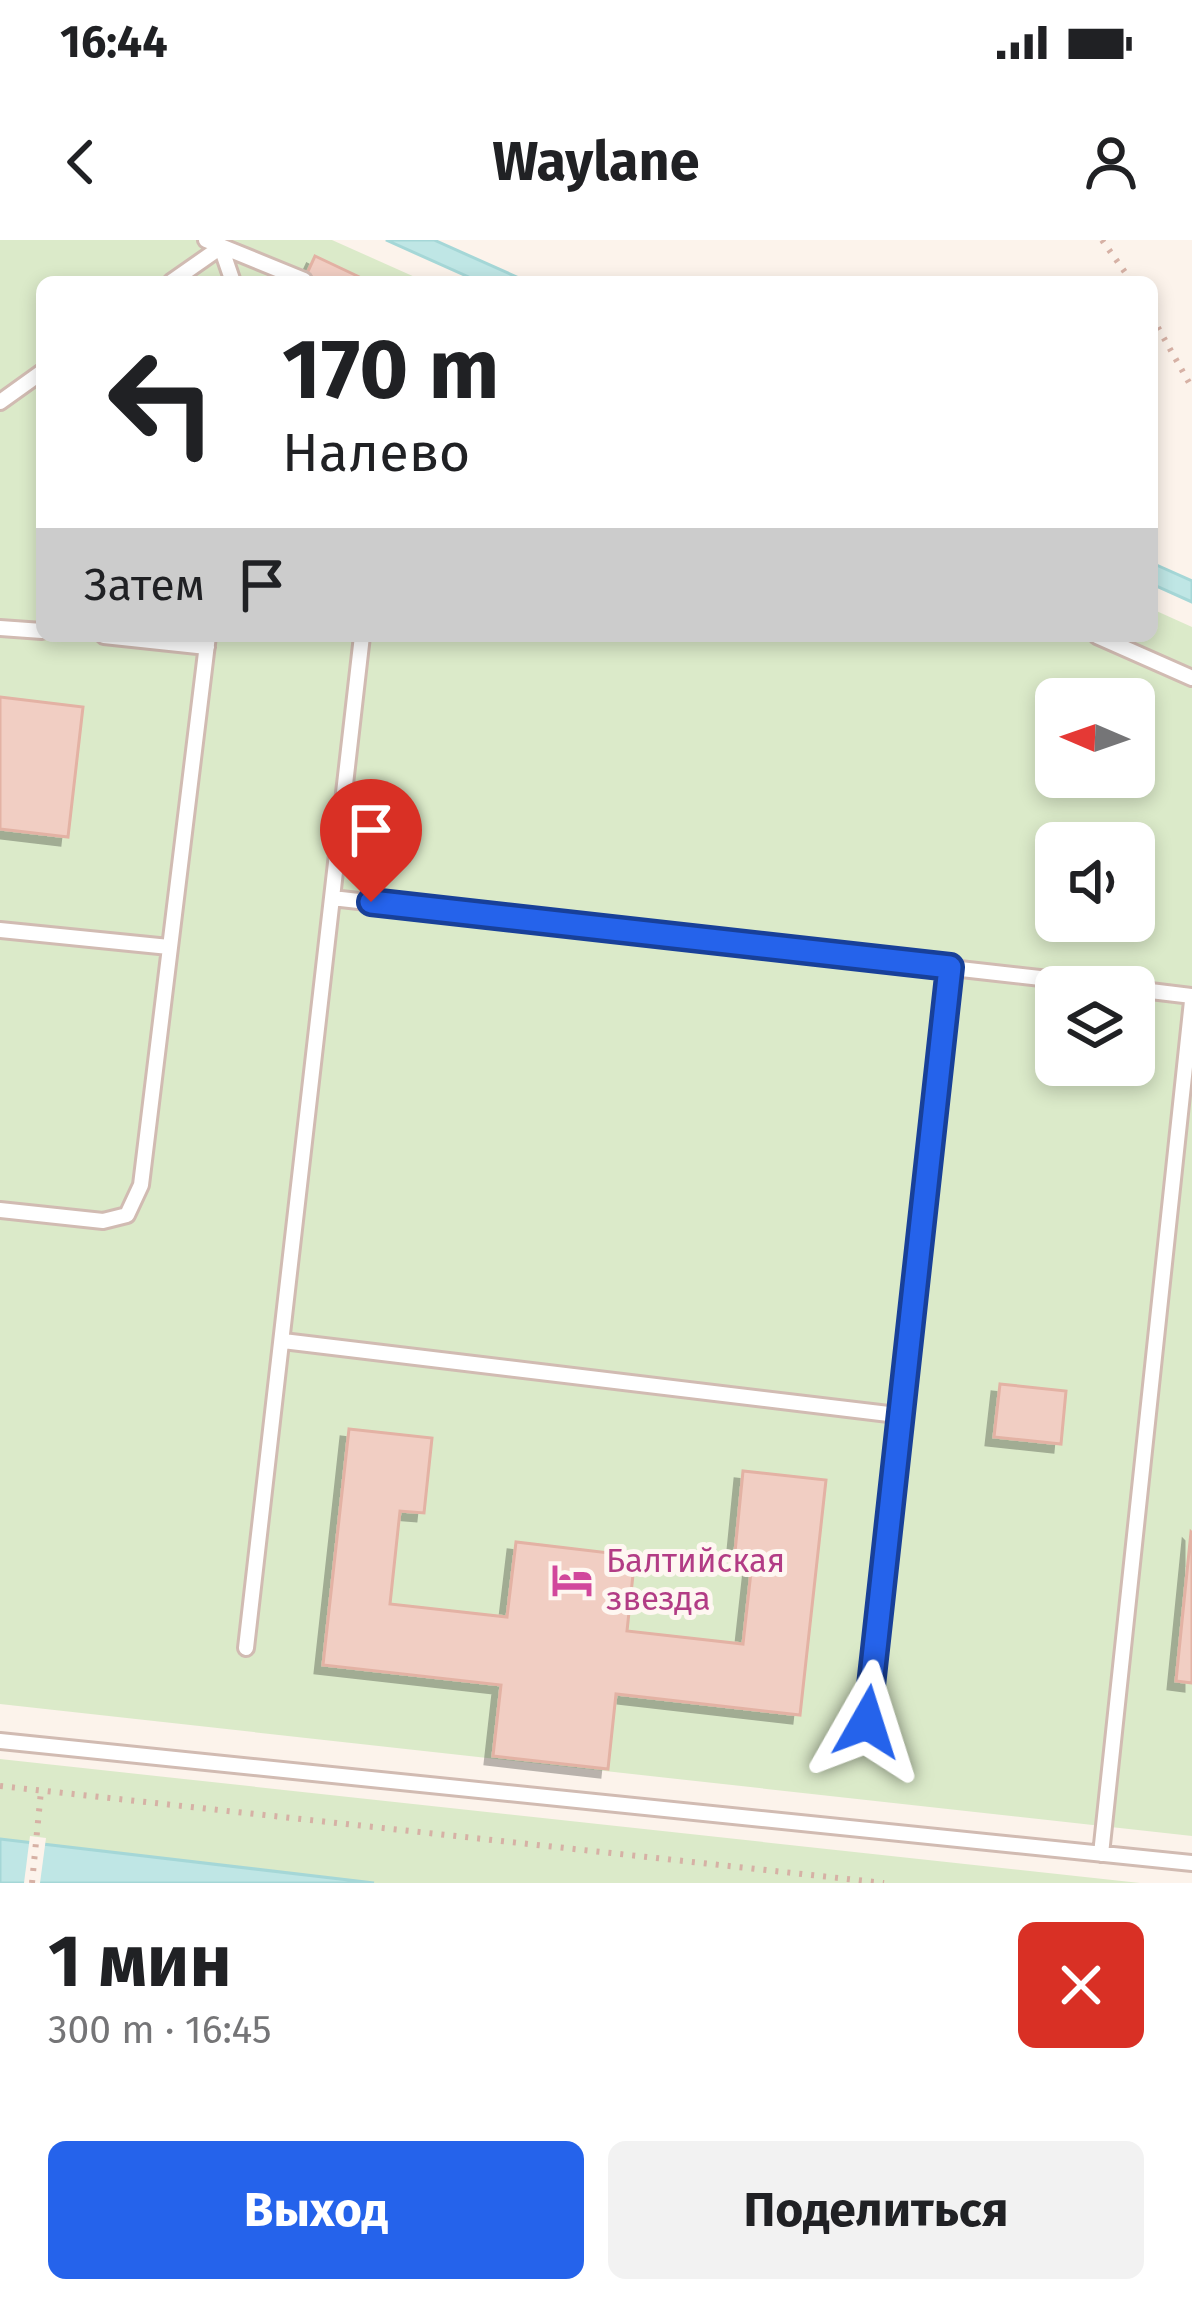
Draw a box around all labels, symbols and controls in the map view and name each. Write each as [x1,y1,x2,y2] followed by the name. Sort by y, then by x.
[60,15,168,69] text: 16:44
[48,129,114,195] icon: back
[1078,129,1144,195] icon: person
[492,130,700,194] text: Waylane
[282,319,499,420] text: 170 m
[84,324,240,480] icon: left
[282,421,470,485] text: Налево
[229,552,295,618] icon: arrive
[84,558,205,612] text: Затем
[1035,678,1155,798] north arrow
[1035,678,1155,1086] map controls
[320,779,422,902] pin
[338,797,404,863] icon: arrive
[1035,822,1155,942] button: sound
[1035,966,1155,1086] button: layers
[606,1541,785,1619] place label: Балтийская звезда
[549,1557,595,1603] hotel icon: Балтийская звезда
[804,1659,930,1785] position arrow
[48,1919,232,2005] text: 1 мин
[1018,1922,1144,2048] button: close
[48,2007,272,2053] text: 300 m · 16:45
[48,2141,584,2279] button: Выход
[608,2141,1144,2279] button: Поделиться

